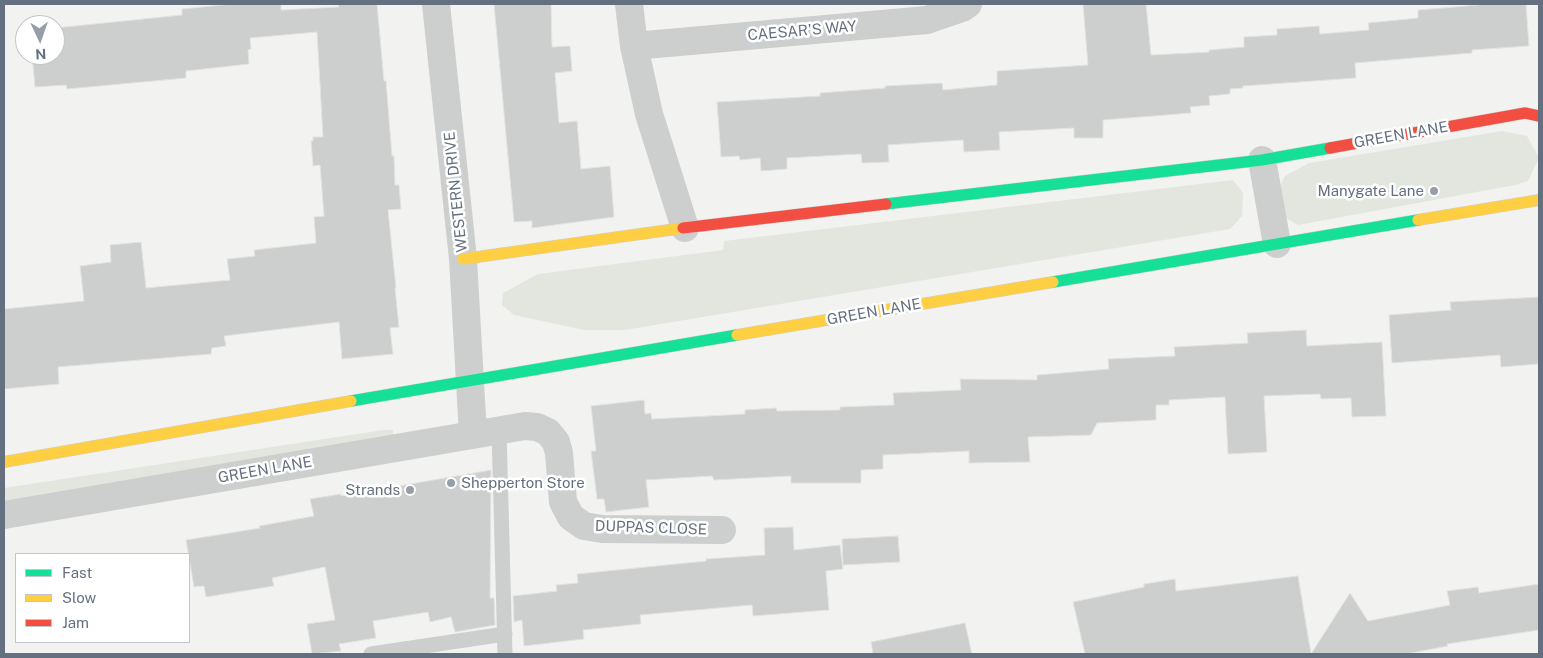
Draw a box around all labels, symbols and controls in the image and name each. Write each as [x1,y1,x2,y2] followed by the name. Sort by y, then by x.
[15,15,65,65] north arrow
[747,17,857,45] street label: CAESAR'S WAY
[35,46,47,62] text: N
[1353,118,1449,152] street label: GREEN LANE
[441,131,471,253] street label: WESTERN DRIVE
[1318,182,1424,200] place label: Manygate Lane
[1428,185,1440,197] marker: Manygate Lane
[826,295,922,329] street label: GREEN LANE
[217,453,313,487] street label: GREEN LANE
[461,474,585,492] place label: Shepperton Store
[445,477,457,489] marker: Shepperton Store
[345,481,400,499] place label: Strands
[404,484,416,496] marker: Strands
[595,517,707,539] street label: DUPPAS CLOSE
[15,553,190,643] legend
[62,564,92,581] text: Fast
[62,589,96,606] text: Slow
[62,614,89,631] text: Jam

